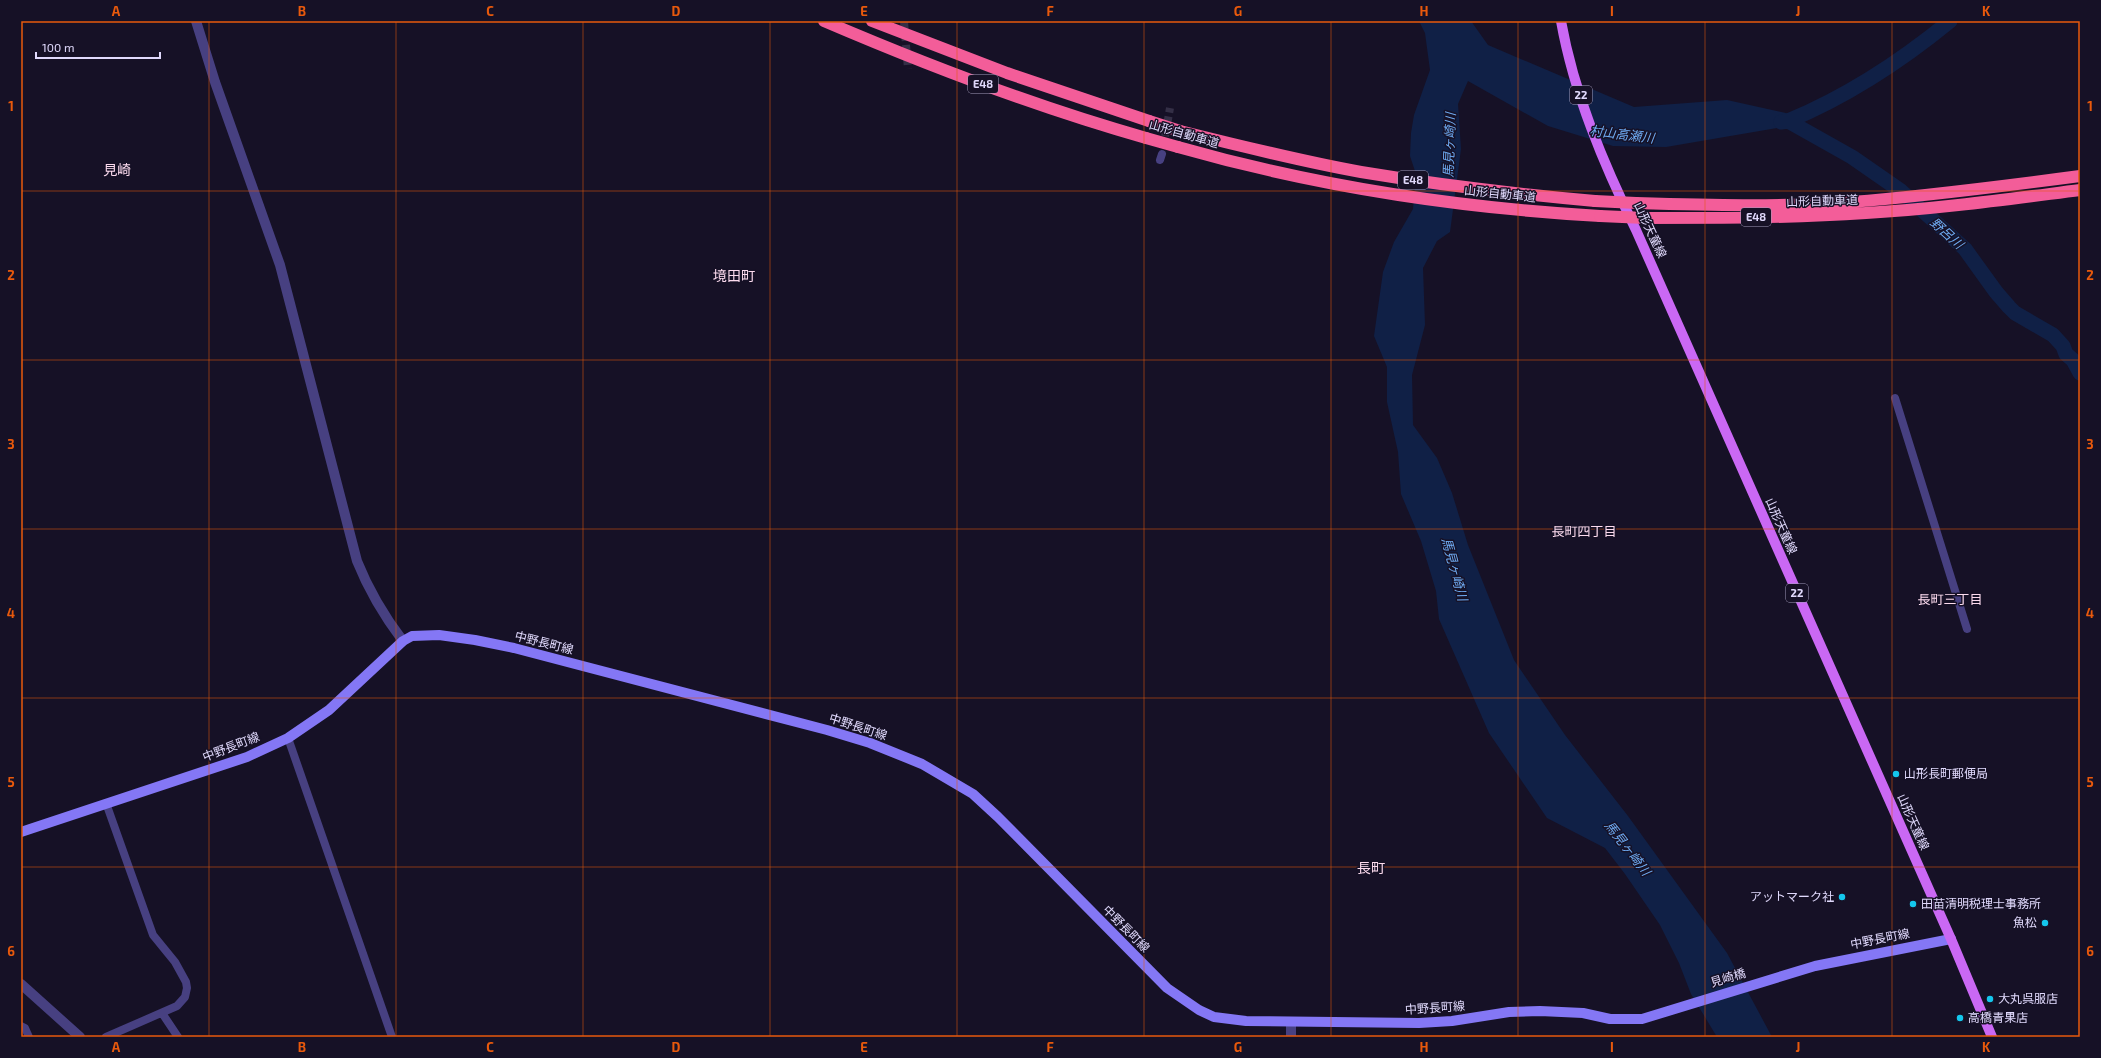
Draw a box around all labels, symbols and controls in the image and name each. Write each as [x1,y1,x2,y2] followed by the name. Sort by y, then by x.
[112,3,121,19] text: A
[298,3,306,19] text: B
[486,3,494,19] text: C
[672,3,681,19] text: D
[860,3,868,19] text: E
[1046,3,1054,19] text: F
[1234,3,1242,19] text: G
[1420,3,1429,19] text: H
[1610,3,1614,19] text: I
[1796,3,1800,19] text: J
[1982,3,1991,19] text: K
[36,34,160,60] scale bar
[42,40,74,54] text: 100 m
[968,75,998,93] road number: E48
[1570,86,1592,104] road number: 22
[8,98,14,114] text: 1
[2087,98,2093,114] text: 1
[1440,110,1458,178] water label: 馬見ヶ崎川
[1148,116,1221,150] street label: 山形自動車道
[1589,122,1657,146] water label: 村山高瀬川
[103,161,131,178] district label: 見崎
[1398,171,1428,189] road number: E48
[1464,182,1537,204] street label: 山形自動車道
[1786,192,1858,208] street label: 山形自動車道
[1632,199,1670,260] street label: 山形天童線
[1741,208,1771,226] road number: E48
[1927,214,1968,253] water label: 野呂川
[7,267,15,283] text: 2
[713,267,755,284] district label: 境田町
[2086,267,2094,283] text: 2
[7,436,15,452] text: 3
[2086,436,2094,452] text: 3
[1763,495,1801,556] street label: 山形天童線
[1551,523,1617,539] district label: 長町四丁目
[1439,536,1472,604] water label: 馬見ヶ崎川
[1786,584,1808,602] road number: 22
[1917,591,1983,607] district label: 長町三丁目
[7,605,15,621] text: 4
[2086,605,2094,621] text: 4
[513,628,575,656] street label: 中野長町線
[828,710,889,742] street label: 中野長町線
[200,729,261,763] street label: 中野長町線
[1904,766,1988,780] place label: 山形長町郵便局
[1891,769,1901,779] marker: 山形長町郵便局
[7,774,15,790] text: 5
[2086,774,2094,790] text: 5
[1895,791,1933,852] street label: 山形天童線
[1602,817,1656,880] water label: 馬見ヶ崎川
[1357,859,1385,876] district label: 長町
[1750,889,1834,903] place label: アットマーク社
[1837,892,1847,902] marker: アットマーク社
[1921,896,2041,910] place label: 田苗清明税理士事務所
[1908,899,1918,909] marker: 田苗清明税理士事務所
[1101,902,1153,954] street label: 中野長町線
[2013,915,2037,929] place label: 魚松
[2040,918,2050,928] marker: 魚松
[1849,925,1911,951] street label: 中野長町線
[7,943,15,959] text: 6
[2086,943,2094,959] text: 6
[1708,965,1747,989] street label: 見崎橋
[1998,991,2058,1005] place label: 大丸呉服店
[1985,994,1995,1004] marker: 大丸呉服店
[1405,998,1465,1016] street label: 中野長町線
[1968,1010,2028,1024] place label: 高橋青果店
[1955,1013,1965,1023] marker: 高橋青果店
[112,1039,121,1055] text: A
[298,1039,306,1055] text: B
[486,1039,494,1055] text: C
[672,1039,681,1055] text: D
[860,1039,868,1055] text: E
[1046,1039,1054,1055] text: F
[1234,1039,1242,1055] text: G
[1420,1039,1429,1055] text: H
[1610,1039,1614,1055] text: I
[1796,1039,1800,1055] text: J
[1982,1039,1991,1055] text: K

